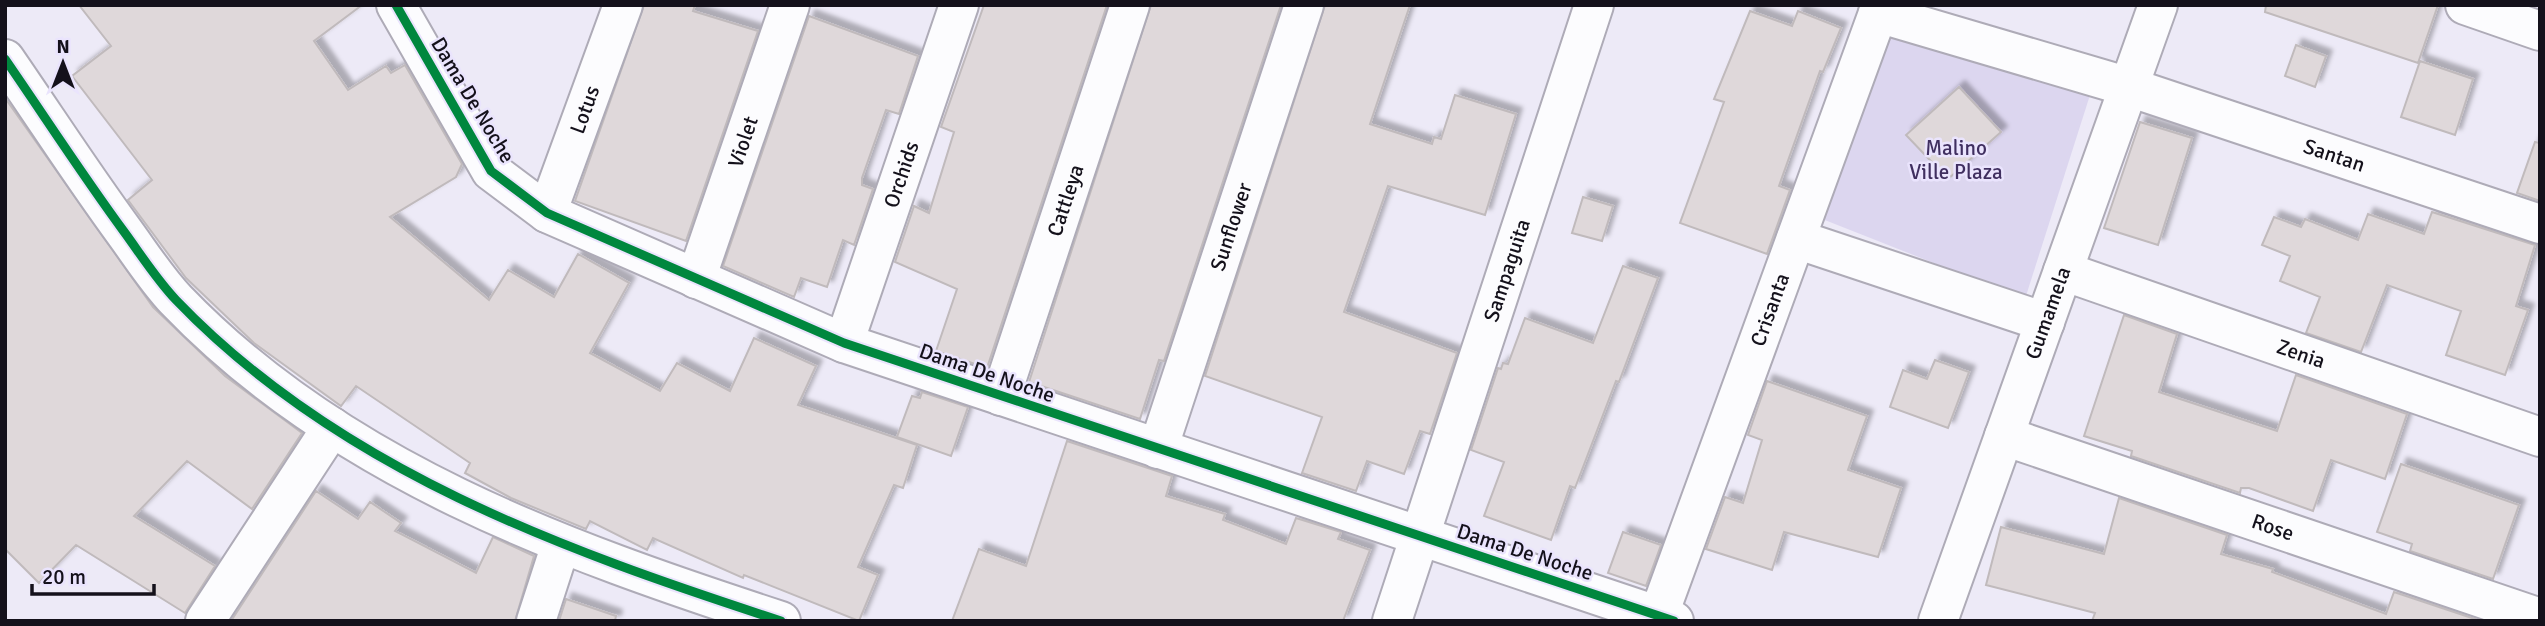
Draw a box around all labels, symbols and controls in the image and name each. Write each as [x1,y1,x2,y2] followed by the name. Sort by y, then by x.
[28,28,98,98] north arrow
[425,33,521,167] street label: Dama De Noche
[56,35,70,59] text: N
[564,82,605,137] street label: Lotus
[722,113,764,171] street label: Violet
[2300,133,2368,178] street label: Santan
[1909,135,2003,185] park label: Malino Ville Plaza
[878,138,925,211] street label: Orchids
[1042,161,1089,240] street label: Cattleya
[1204,179,1258,274] street label: Sunflower
[1478,216,1536,325] street label: Sampaguita
[2020,263,2076,363] street label: Gumamela
[1745,270,1795,350] street label: Crisanta
[2273,333,2329,374] street label: Zenia
[916,338,1058,408] street label: Dama De Noche
[2248,508,2297,547] street label: Rose
[1454,518,1596,586] street label: Dama De Noche
[32,552,154,596] scale bar
[42,564,86,590] text: 20 m

